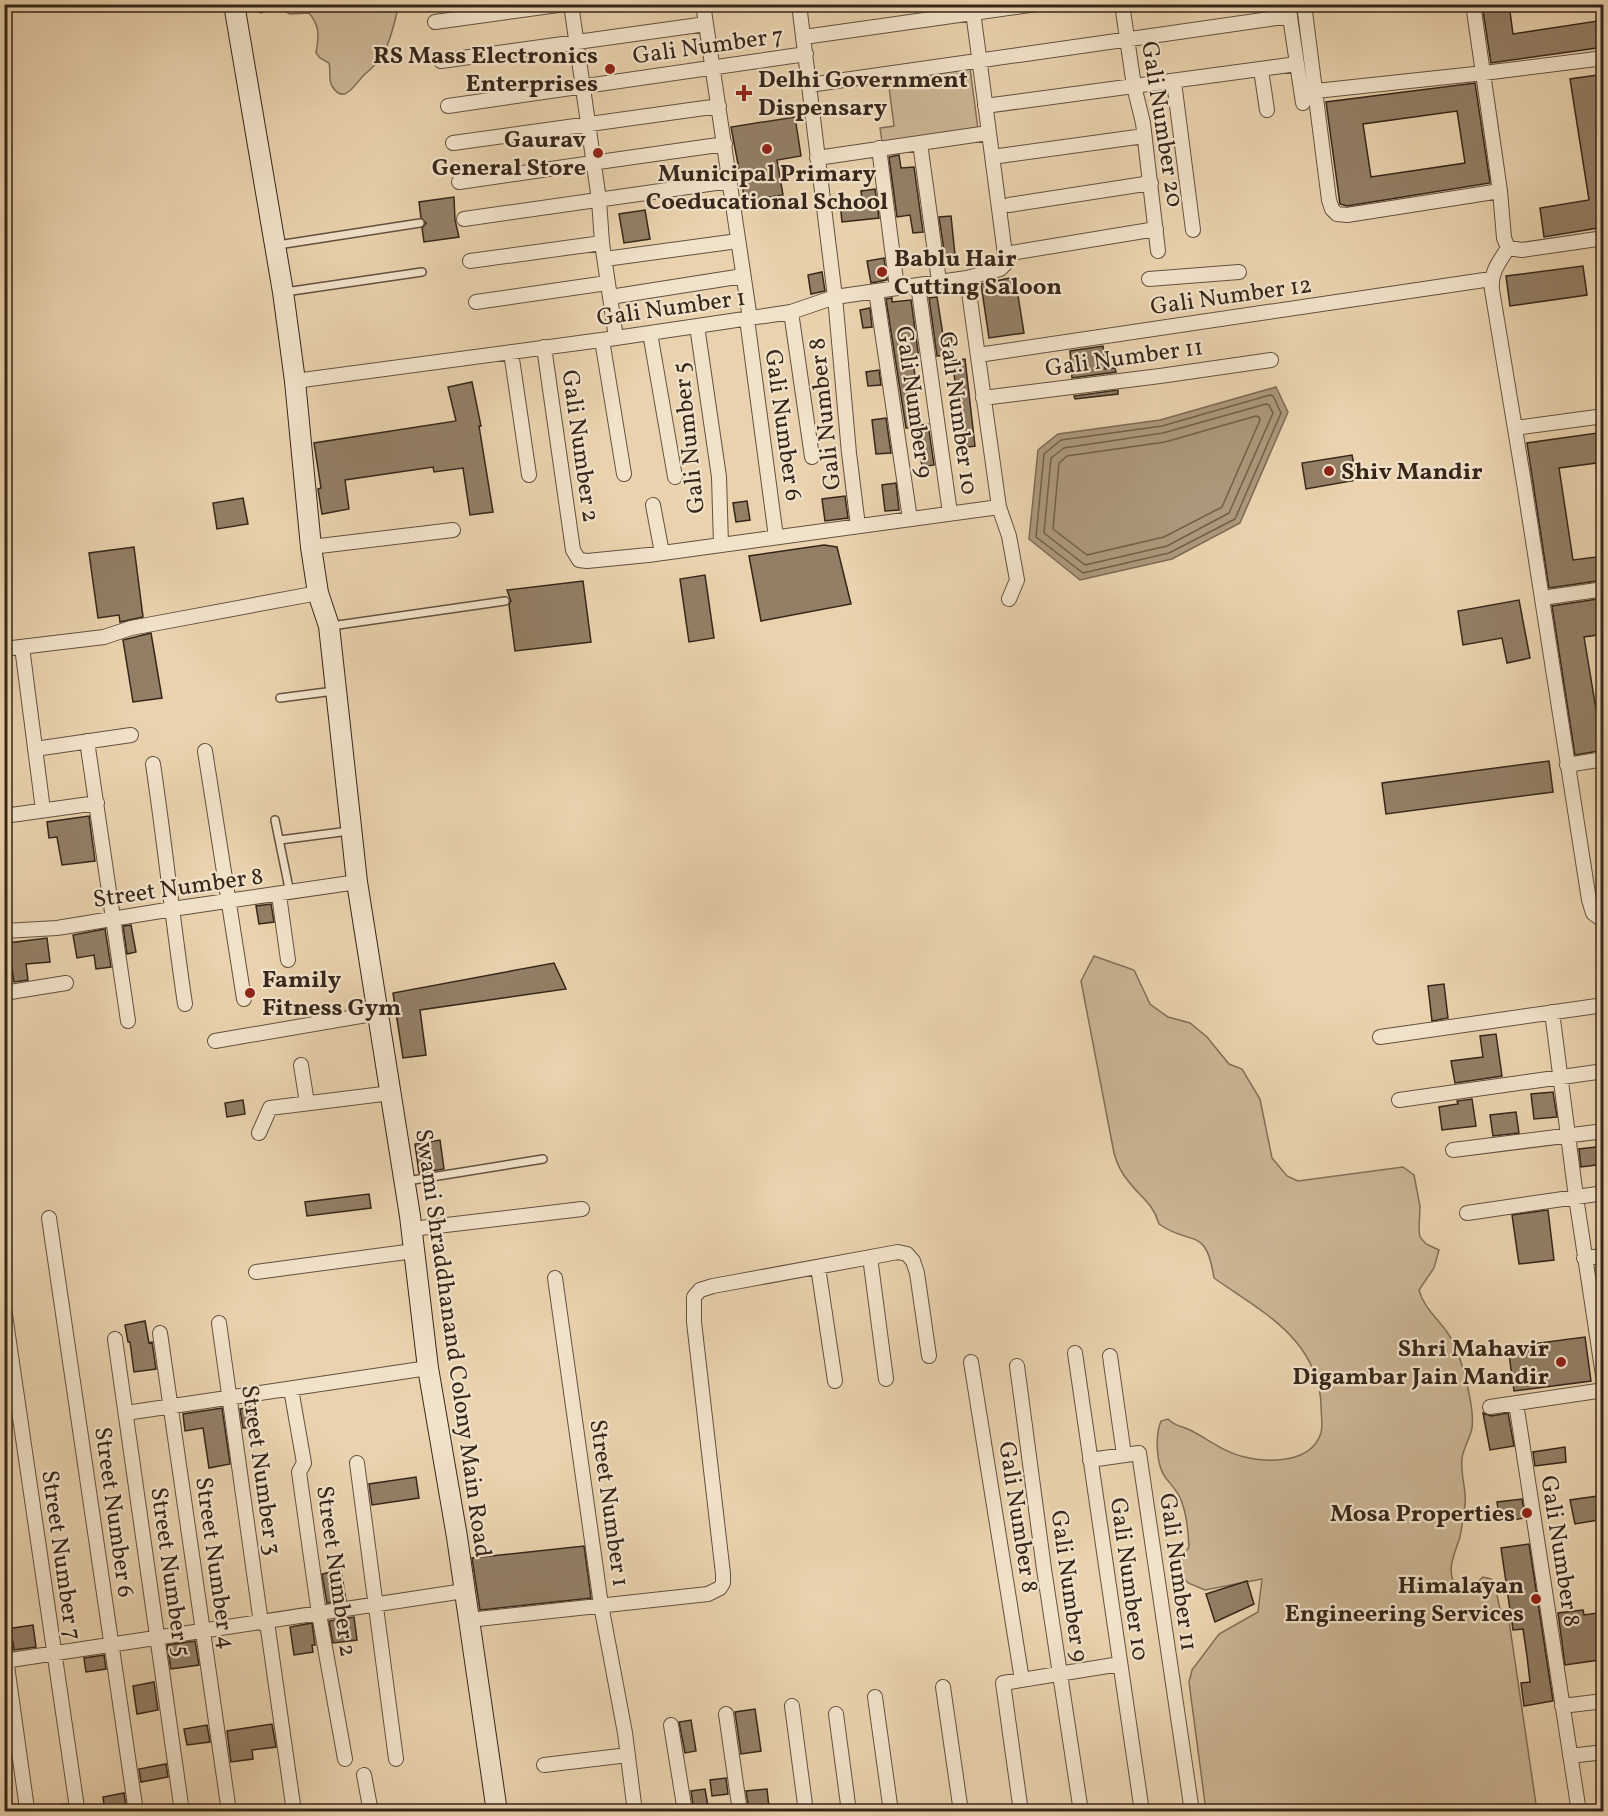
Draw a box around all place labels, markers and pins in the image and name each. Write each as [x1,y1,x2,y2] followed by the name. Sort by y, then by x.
[373,40,598,102] place label: RS Mass Electronics Enterprises
[603,62,617,76] marker: RS Mass Electronics Enterprises
[758,64,968,126] place label: Delhi Government Dispensary
[735,84,753,102] marker: Delhi Government Dispensary
[432,124,587,186] place label: Gaurav General Store
[760,142,774,156] marker: Municipal Primary Coeducational School
[591,146,605,160] marker: Gaurav General Store
[646,158,888,220] place label: Municipal Primary Coeducational School
[894,243,1062,305] place label: Bablu Hair Cutting Saloon
[875,265,889,279] marker: Bablu Hair Cutting Saloon
[1341,456,1483,490] place label: Shiv Mandir
[1322,464,1336,478] marker: Shiv Mandir
[262,964,401,1026] place label: Family Fitness Gym
[243,986,257,1000] marker: Family Fitness Gym
[1293,1333,1549,1395] place label: Shri Mahavir Digambar Jain Mandir
[1554,1355,1568,1369] marker: Shri Mahavir Digambar Jain Mandir
[1330,1498,1515,1532] place label: Mosa Properties
[1520,1506,1534,1520] marker: Mosa Properties
[1285,1570,1524,1632] place label: Himalayan Engineering Services
[1529,1592,1543,1606] marker: Himalayan Engineering Services

